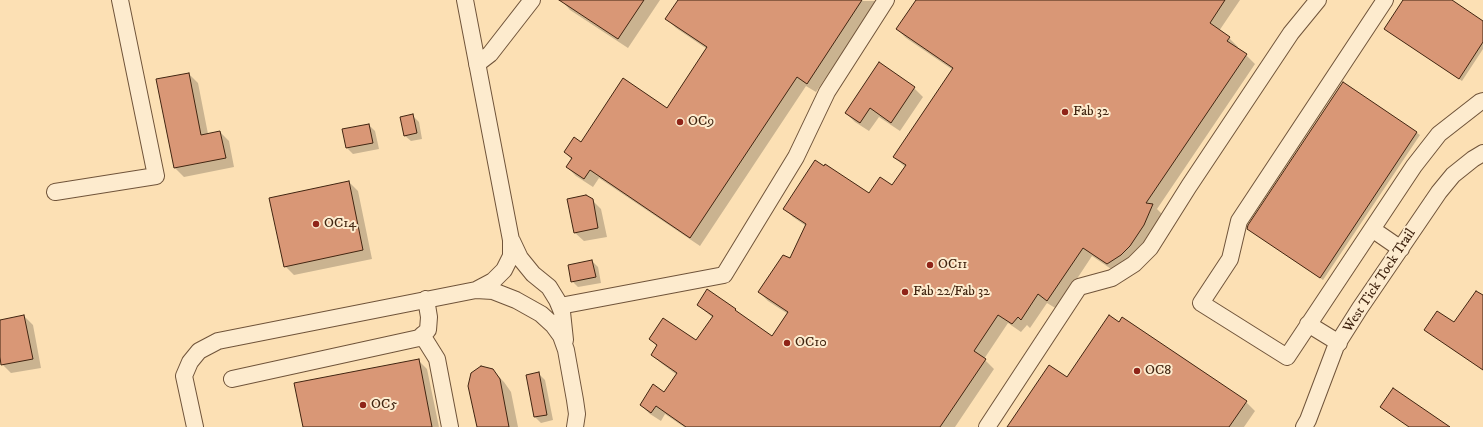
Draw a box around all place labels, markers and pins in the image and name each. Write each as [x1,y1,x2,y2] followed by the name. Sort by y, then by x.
[1073,104,1109,120] place label: Fab 32
[1060,107,1070,117] marker: Fab 32
[688,114,714,130] place label: OC9
[675,117,685,127] marker: OC9
[324,216,356,232] place label: OC14
[311,219,321,229] marker: OC14
[938,257,968,273] place label: OC11
[925,260,935,270] marker: OC11
[913,284,990,300] place label: Fab 22/Fab 32
[900,287,910,297] marker: Fab 22/Fab 32
[795,335,827,351] place label: OC10
[782,338,792,348] marker: OC10
[1145,363,1171,379] place label: OC8
[1132,366,1142,376] marker: OC8
[371,397,397,413] place label: OC5
[358,400,368,410] marker: OC5

